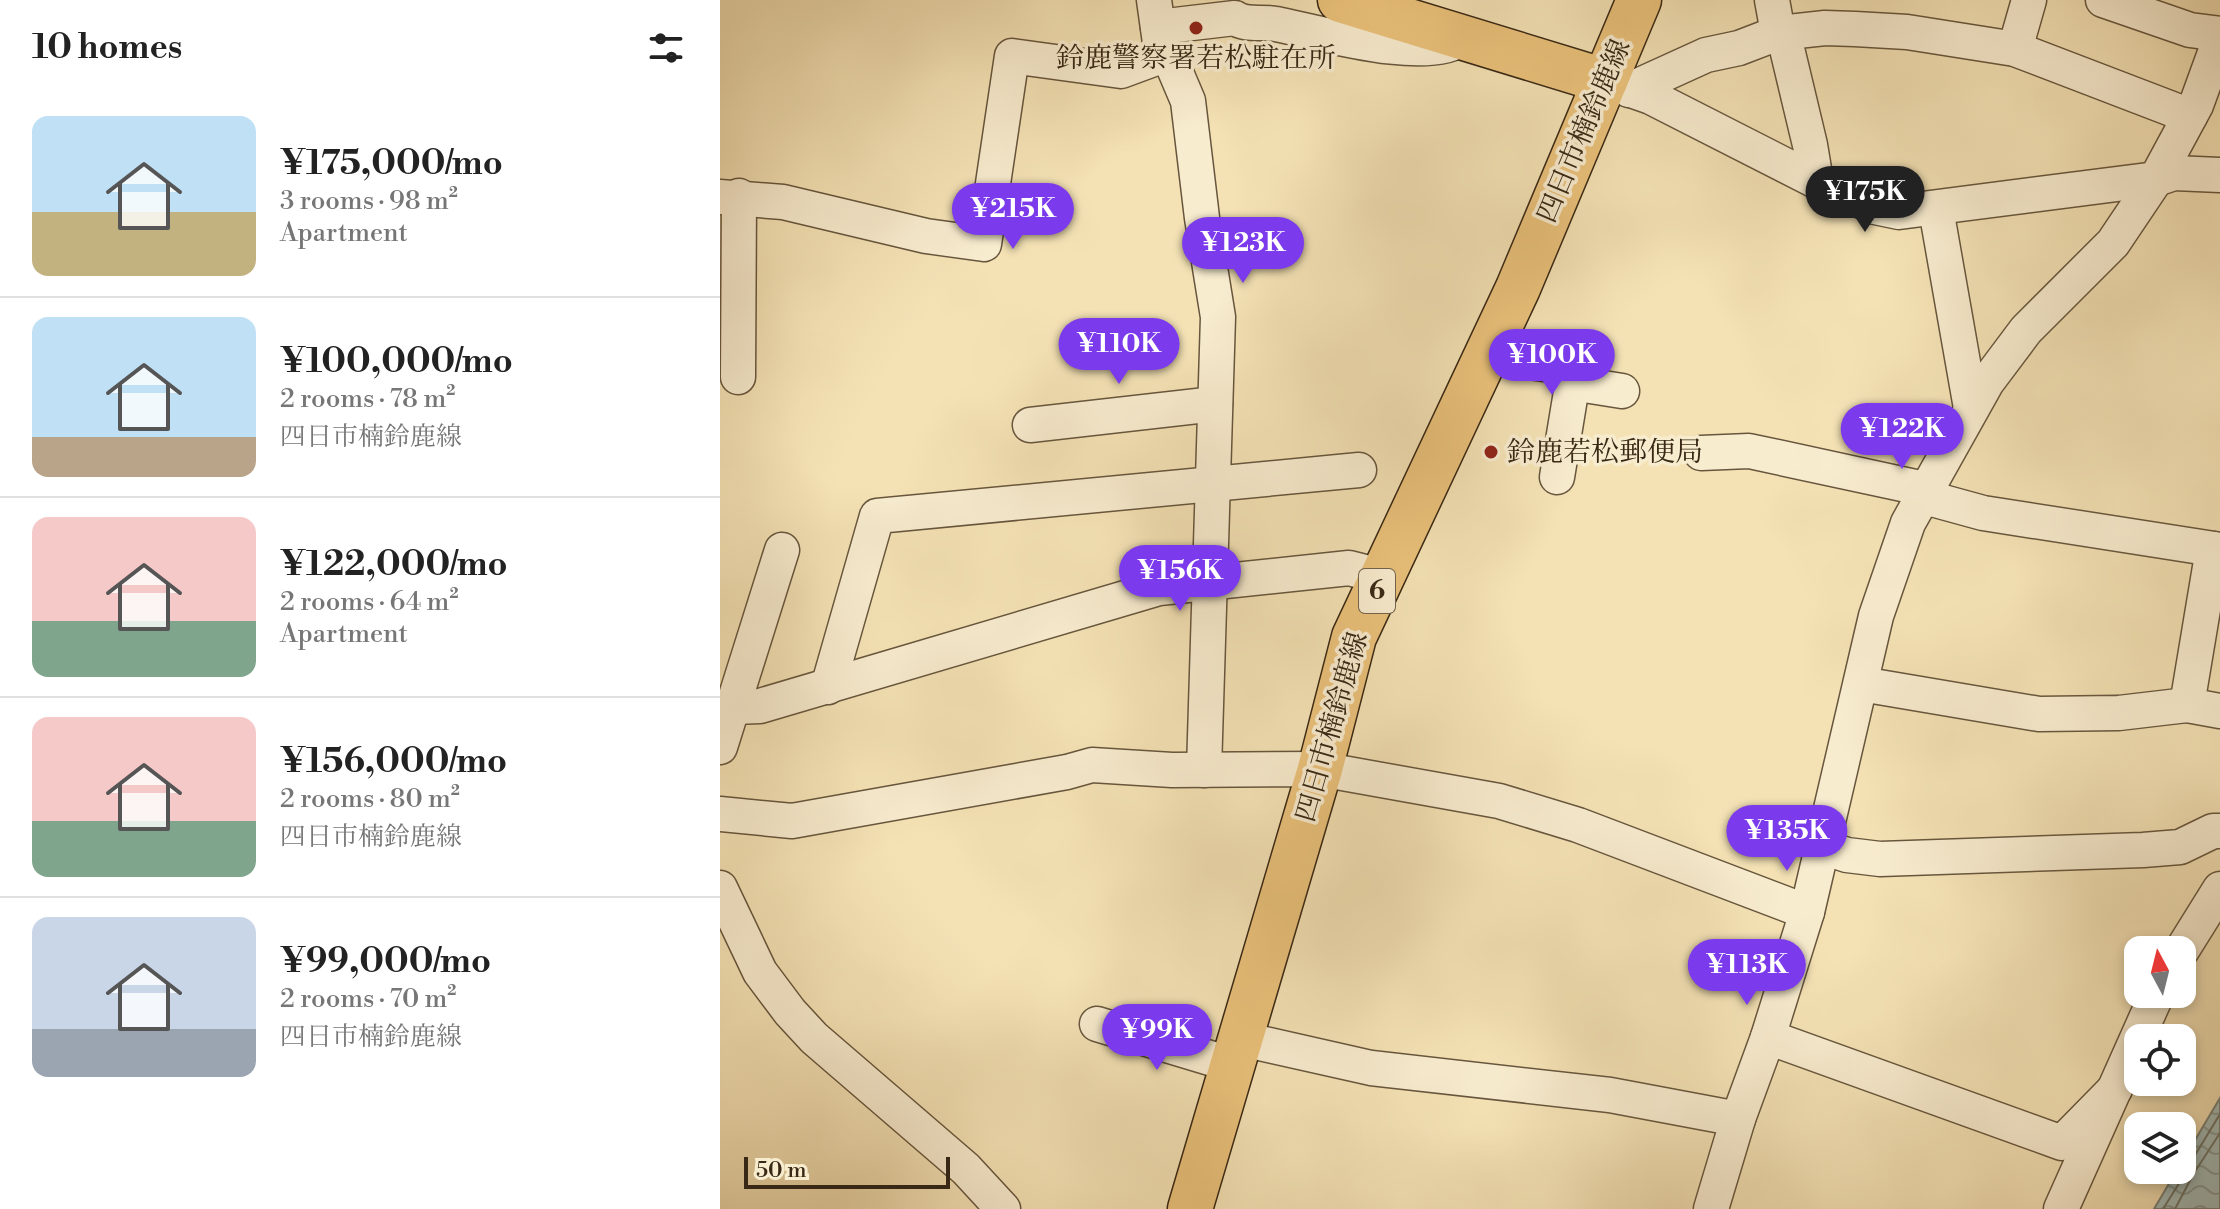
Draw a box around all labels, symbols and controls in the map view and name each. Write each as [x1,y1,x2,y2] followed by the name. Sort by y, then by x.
[1187,19,1205,37] marker: 鈴鹿警察署若松駐在所
[644,26,688,70] icon: filters
[32,27,182,69] text: 10 homes
[1530,34,1638,228] street label: 四日市楠鈴鹿線
[1056,41,1336,76] place label: 鈴鹿警察署若松駐在所
[280,143,503,185] text: ¥175,000/mo
[96,148,192,244] icon: home
[1809,166,1921,234] pin: ¥175K
[1824,176,1906,208] text: ¥175K
[957,183,1069,251] pin: ¥215K
[280,185,458,217] text: 3 rooms · 98 m²
[970,193,1056,225] text: ¥215K
[280,217,408,249] text: Apartment
[1187,217,1299,285] pin: ¥123K
[1200,227,1286,259] text: ¥123K
[1063,318,1175,386] pin: ¥110K
[1077,328,1161,360] text: ¥110K
[1496,329,1608,397] pin: ¥100K
[1507,339,1597,371] text: ¥100K
[280,341,513,383] text: ¥100,000/mo
[96,349,192,445] icon: home
[280,383,455,415] text: 2 rooms · 78 m²
[1846,403,1958,471] pin: ¥122K
[1859,413,1945,445] text: ¥122K
[280,421,462,453] text: 四日市楠鈴鹿線
[1507,435,1703,470] place label: 鈴鹿若松郵便局
[1482,443,1500,461] marker: 鈴鹿若松郵便局
[280,544,508,586] text: ¥122,000/mo
[1124,545,1236,613] pin: ¥156K
[96,549,192,645] icon: home
[1137,555,1223,587] text: ¥156K
[1359,569,1395,613] road number: 6
[280,586,459,618] text: 2 rooms · 64 m²
[280,618,408,650] text: Apartment
[1288,628,1376,826] street label: 四日市楠鈴鹿線
[280,741,507,783] text: ¥156,000/mo
[96,749,192,845] icon: home
[280,783,460,815] text: 2 rooms · 80 m²
[1731,805,1843,873] pin: ¥135K
[1744,815,1830,847] text: ¥135K
[280,821,462,853] text: 四日市楠鈴鹿線
[2124,936,2196,1008] north arrow
[2124,936,2196,1184] map controls
[1691,939,1803,1007] pin: ¥113K
[280,941,491,983] text: ¥99,000/mo
[96,949,192,1045] icon: home
[1706,949,1788,981] text: ¥113K
[280,983,456,1015] text: 2 rooms · 70 m²
[1110,1004,1204,1072] pin: ¥99K
[1120,1014,1194,1046] text: ¥99K
[280,1021,462,1053] text: 四日市楠鈴鹿線
[2124,1024,2196,1096] button: locate
[2124,1112,2196,1184] button: layers
[744,1153,950,1189] scale bar
[756,1157,807,1184] text: 50 m

